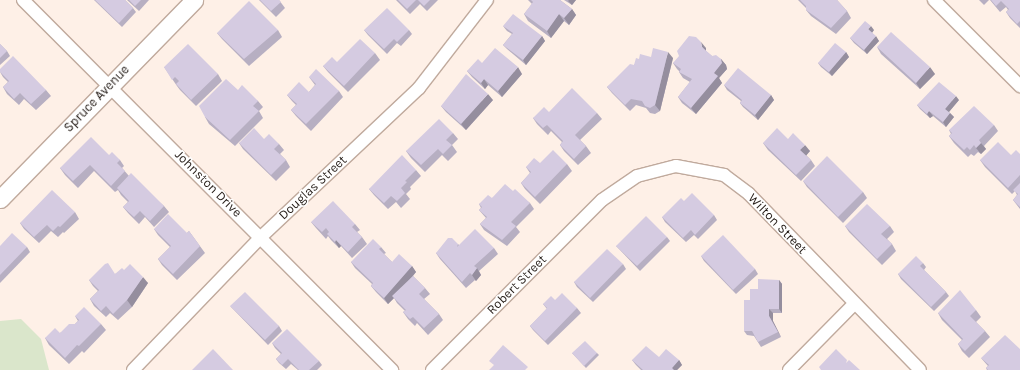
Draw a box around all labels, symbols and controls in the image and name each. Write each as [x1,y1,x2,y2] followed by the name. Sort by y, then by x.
[61,62,133,136] street label: Spruce Avenue
[171,147,245,221] street label: Johnston Drive
[276,153,350,223] street label: Douglas Street
[744,191,810,257] street label: Wilton Street
[484,252,550,318] street label: Robert Street

